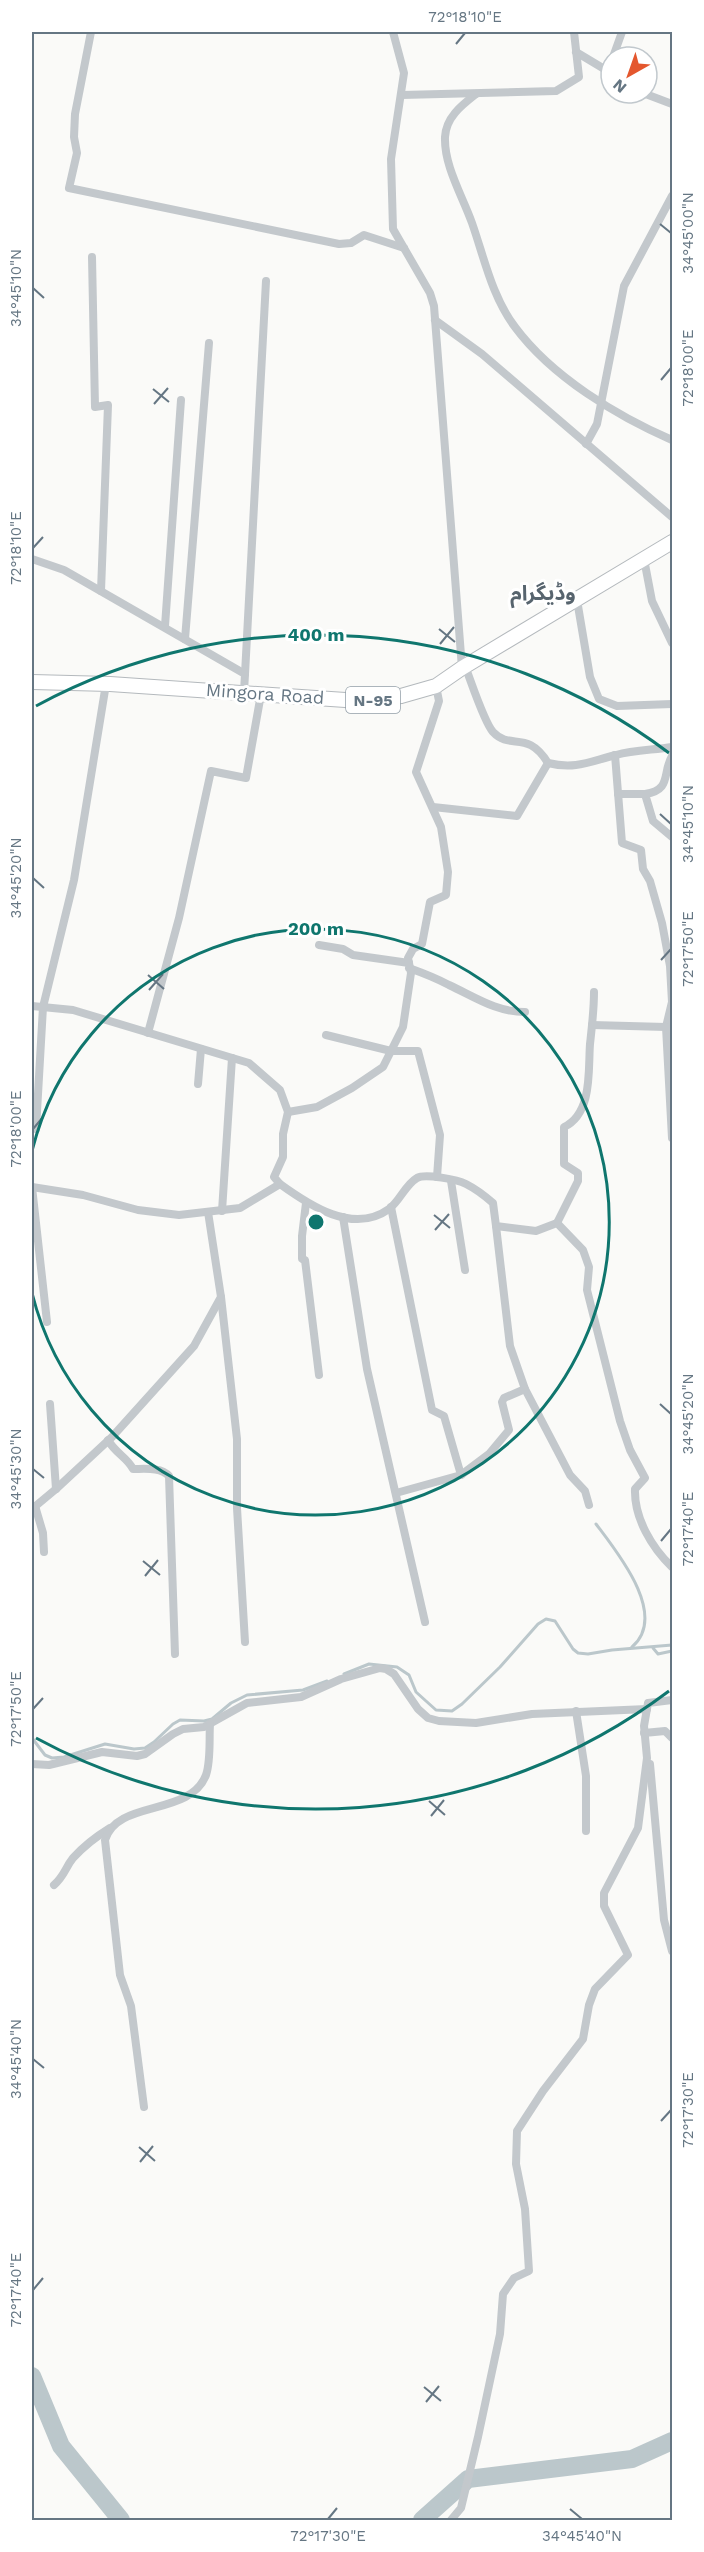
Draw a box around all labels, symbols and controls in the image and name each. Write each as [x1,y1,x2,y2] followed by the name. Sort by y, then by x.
[428,8,502,26] text: 72°18'10"E
[599,45,659,105] north arrow
[609,75,630,97] text: N
[679,192,697,274] text: 34°45'00"N
[7,249,25,327] text: 34°45'10"N
[679,330,697,406] text: 72°18'00"E
[7,511,25,585] text: 72°18'10"E
[510,580,576,609] district label: وڈیگرام
[288,624,344,645] text: 400 m
[205,679,325,708] street label: Mingora Road
[346,687,400,713] road number: N-95
[679,785,697,863] text: 34°45'10"N
[7,838,25,918] text: 34°45'20"N
[679,911,697,987] text: 72°17'50"E
[288,918,344,939] text: 200 m
[7,1091,25,1167] text: 72°18'00"E
[306,1212,326,1232] centre of rings
[679,1374,697,1454] text: 34°45'20"N
[7,1429,25,1509] text: 34°45'30"N
[679,1492,697,1566] text: 72°17'40"E
[7,1671,25,1747] text: 72°17'50"E
[7,2019,25,2099] text: 34°45'40"N
[679,2072,697,2148] text: 72°17'30"E
[7,2253,25,2327] text: 72°17'40"E
[290,2527,366,2545] text: 72°17'30"E
[542,2527,622,2545] text: 34°45'40"N

